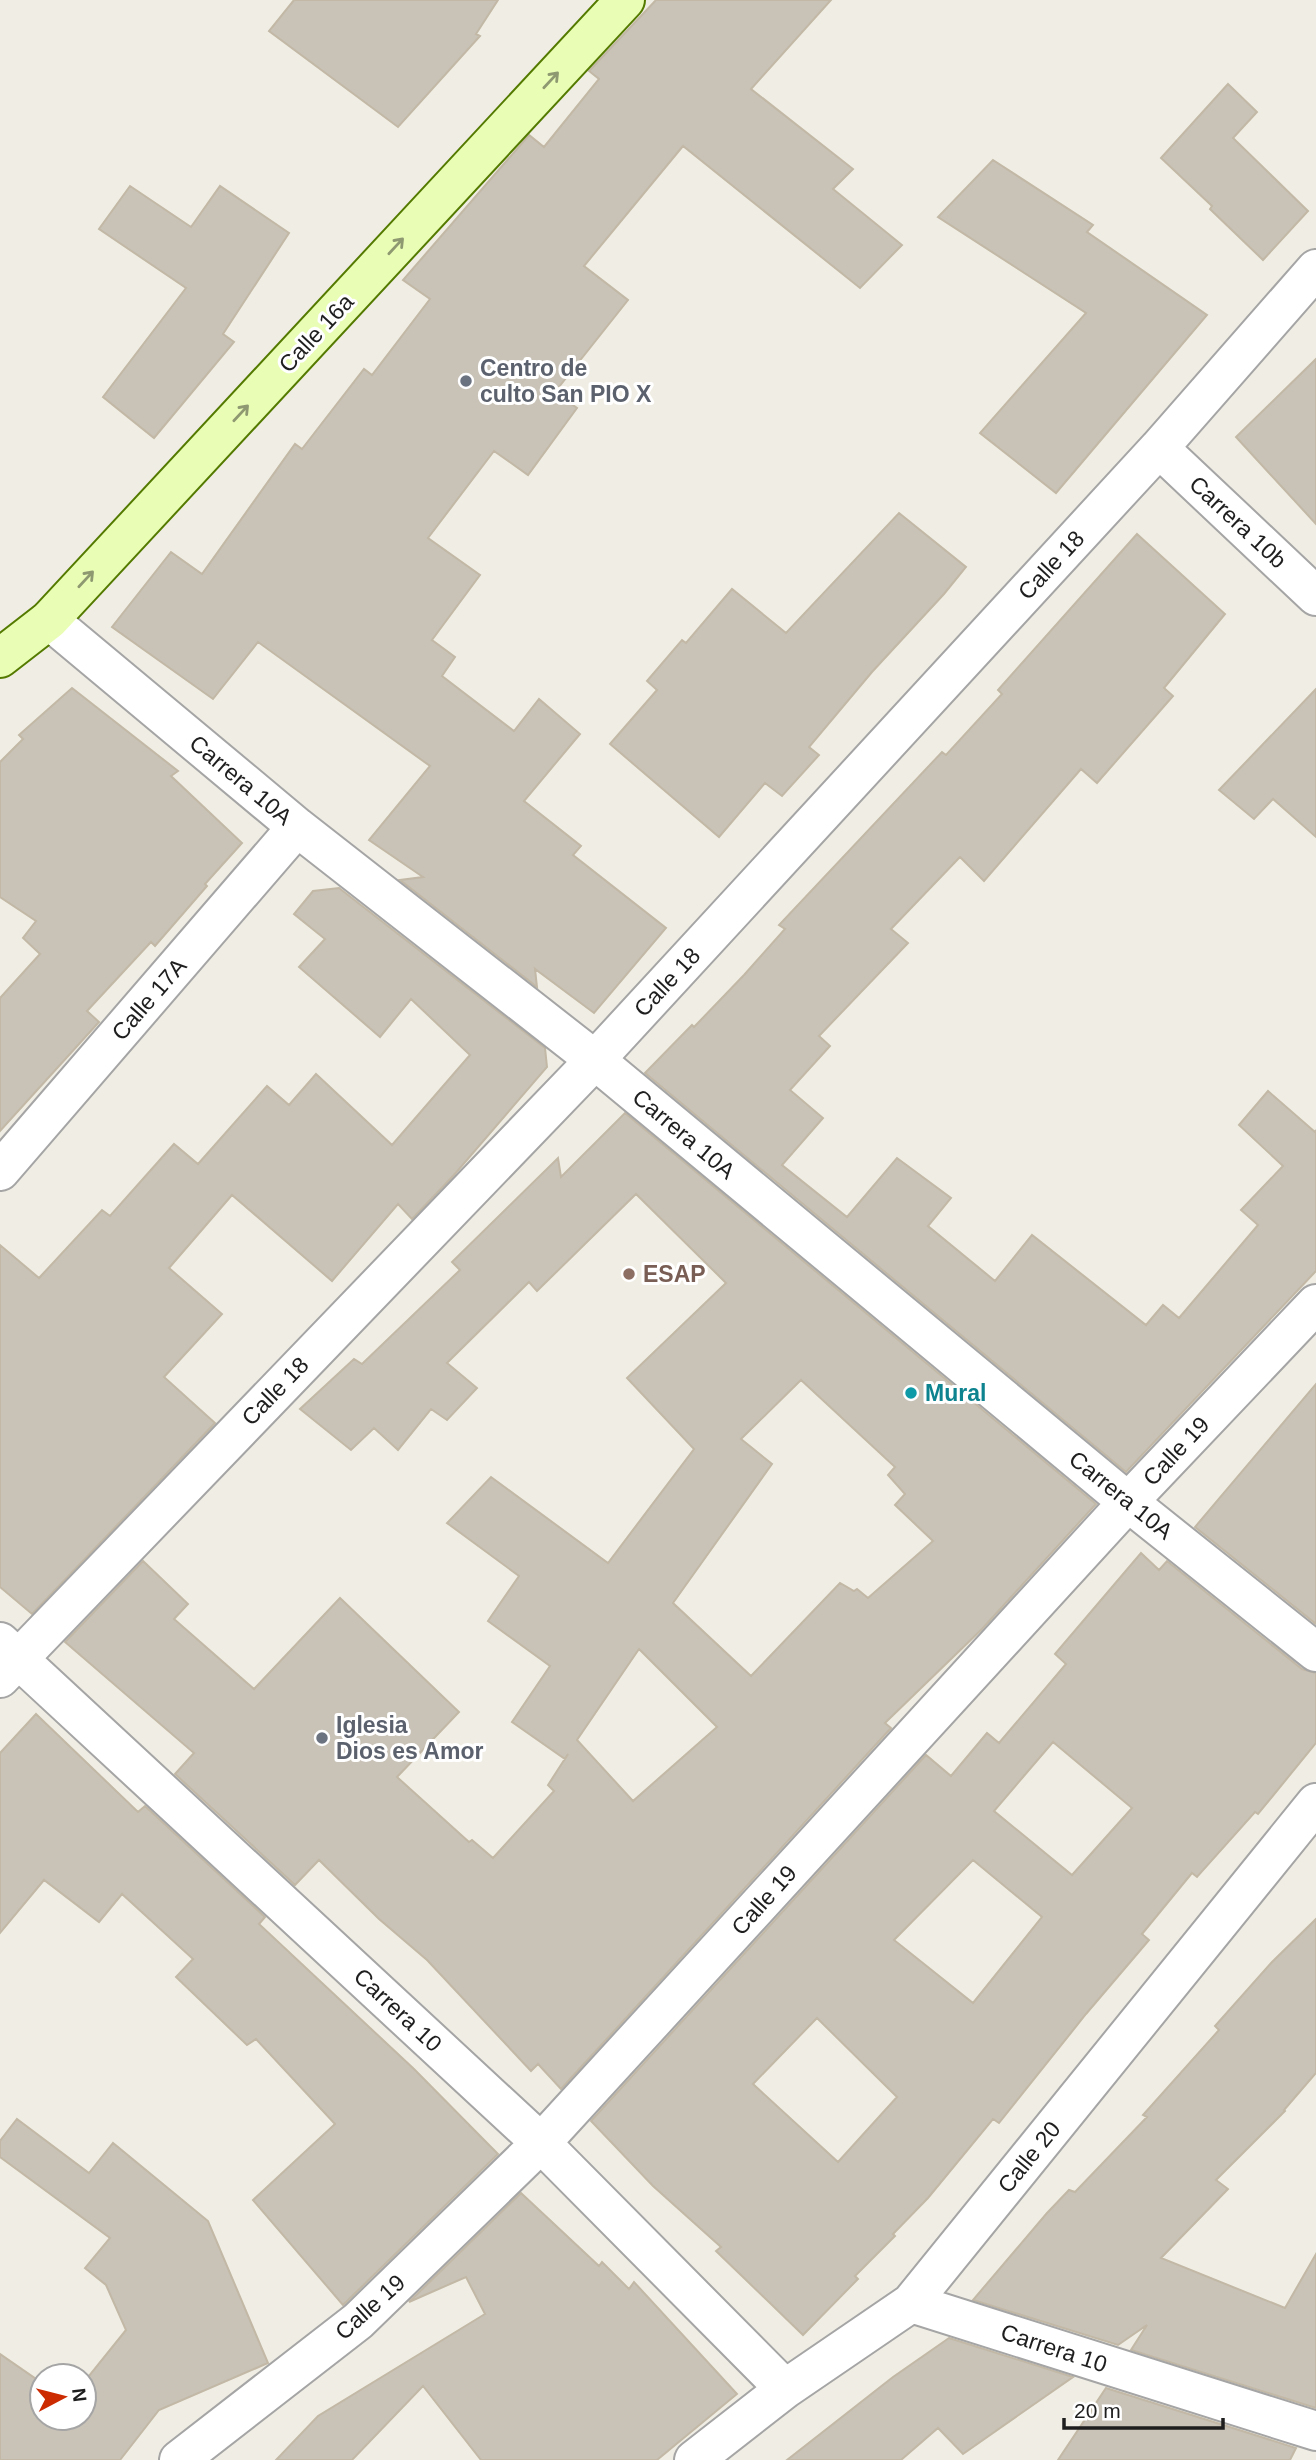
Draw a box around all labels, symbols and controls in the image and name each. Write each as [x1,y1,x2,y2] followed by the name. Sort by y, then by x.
[543,72,560,89] one-way arrow
[388,238,405,255] one-way arrow
[273,288,359,377] street label: Calle 16a
[480,355,652,407] place label: Centro de culto San PIO X
[458,373,474,389] marker: Centro de culto San PIO X
[233,405,250,422] one-way arrow
[1184,471,1292,573] street label: Carrera 10b
[1013,525,1089,605] street label: Calle 18
[78,571,95,588] one-way arrow
[185,730,298,831] street label: Carrera 10A
[629,942,705,1022] street label: Calle 18
[106,952,192,1045] street label: Calle 17A
[628,1084,741,1185] street label: Carrera 10A
[643,1261,706,1287] place label: ESAP
[621,1266,637,1282] marker: ESAP
[236,1352,314,1430] street label: Calle 18
[925,1380,986,1406] place label: Mural
[903,1385,919,1401] marker: Mural
[1138,1411,1214,1491] street label: Calle 19
[1064,1445,1178,1545] street label: Carrera 10A
[336,1712,483,1764] place label: Iglesia Dios es Amor
[314,1730,330,1746] marker: Iglesia Dios es Amor
[726,1860,802,1940] street label: Calle 19
[349,1963,447,2057] street label: Carrera 10
[992,2116,1066,2198] street label: Calle 20
[330,2269,410,2345] street label: Calle 19
[998,2319,1110,2377] street label: Carrera 10
[28,2362,98,2432] north arrow
[1064,2386,1223,2430] scale bar
[68,2387,91,2403] text: N
[1074,2399,1121,2422] text: 20 m

